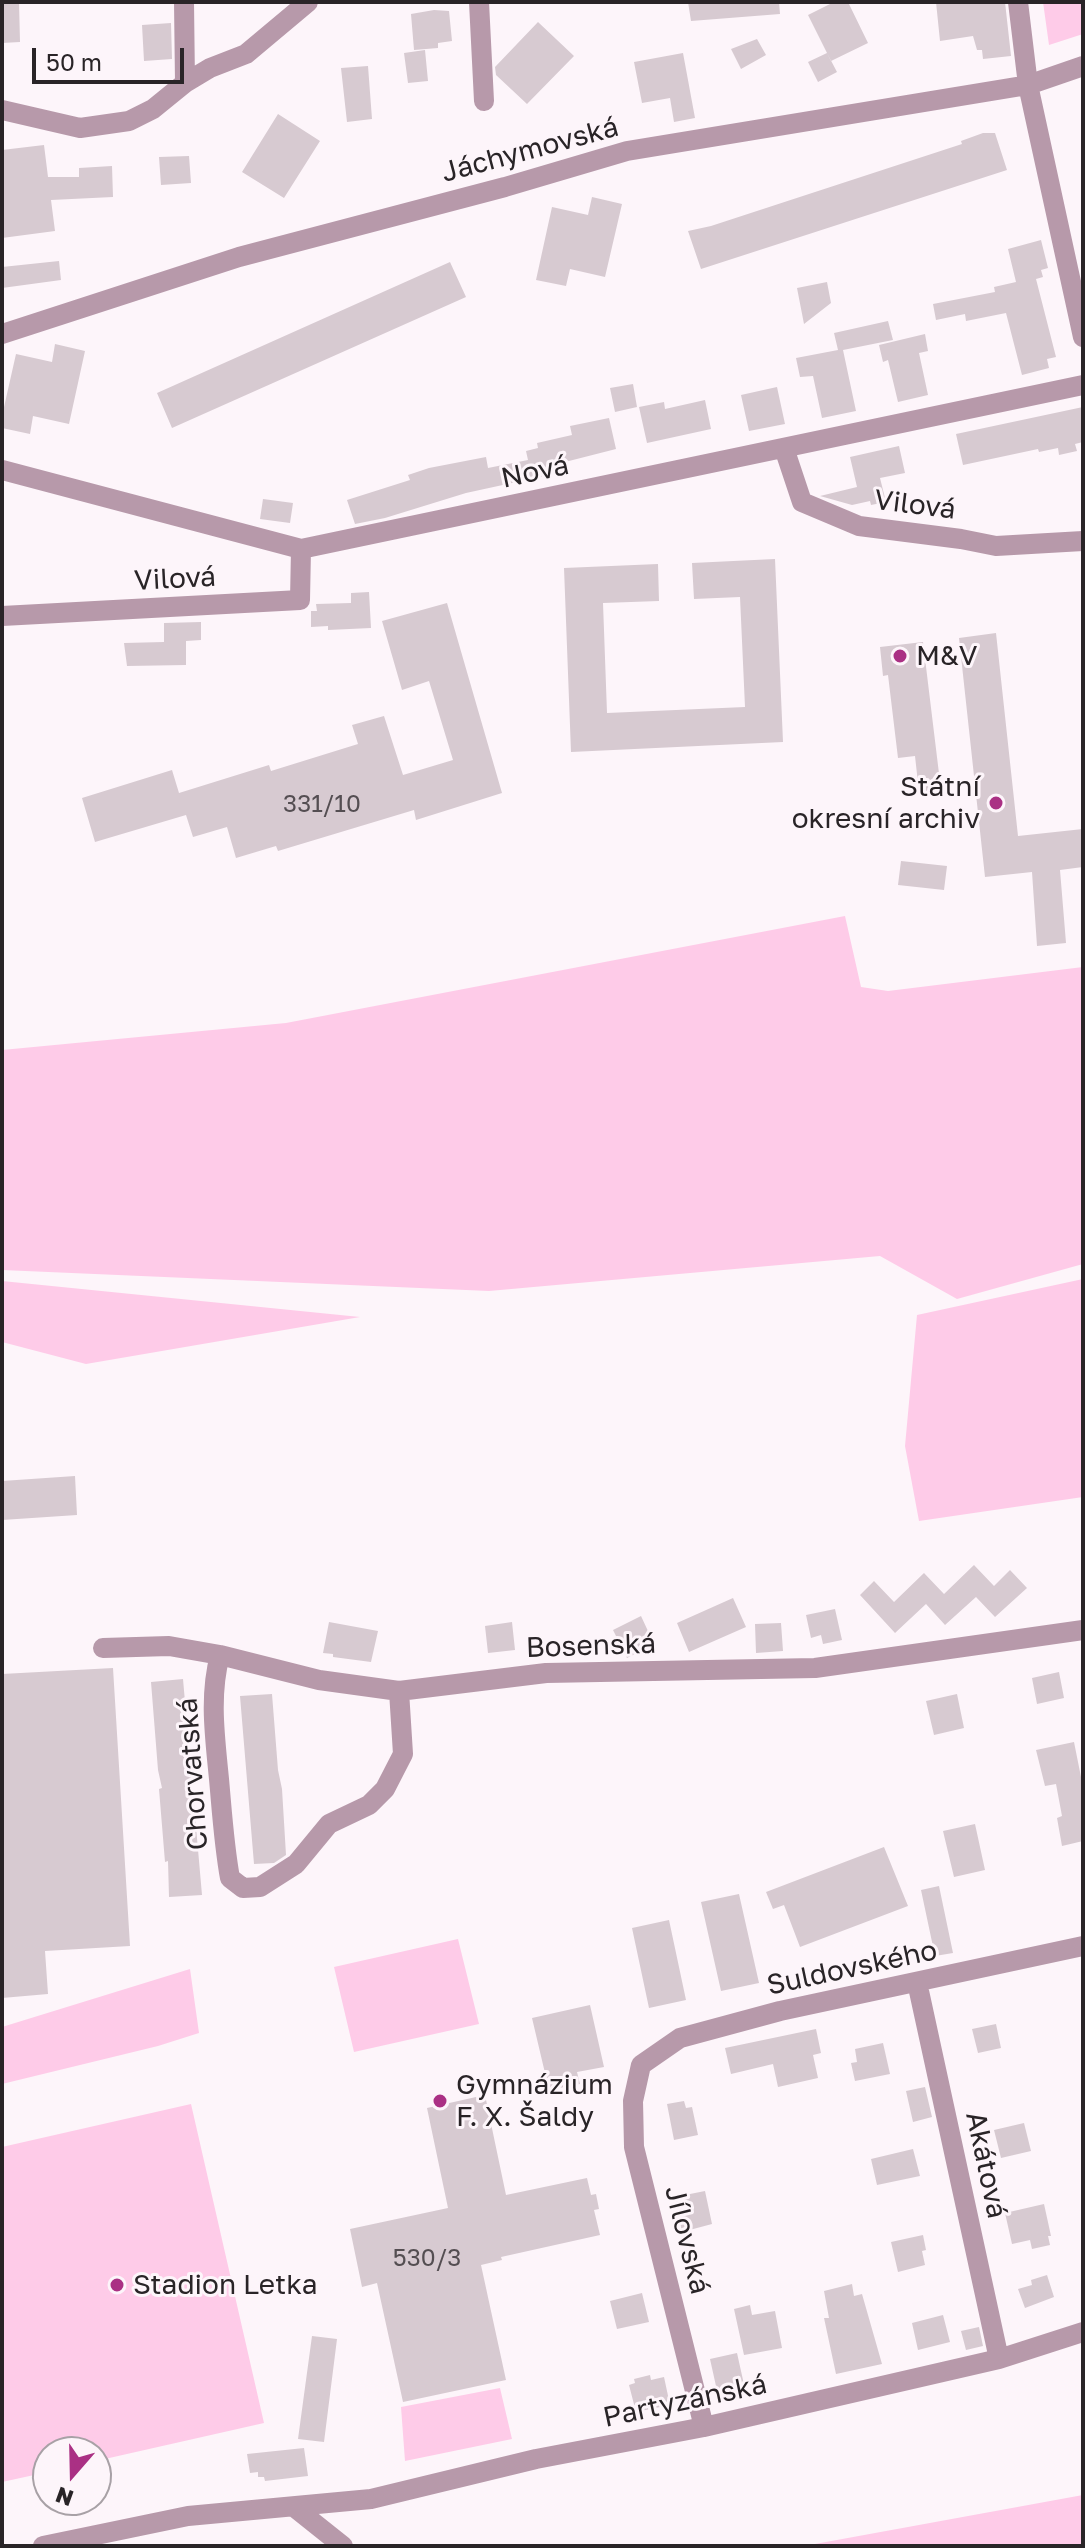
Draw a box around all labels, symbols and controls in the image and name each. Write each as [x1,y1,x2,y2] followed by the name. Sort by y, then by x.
[36,32,188,82] scale bar
[46,47,102,76] text: 50 m
[438,110,622,190] street label: Jáchymovská
[498,448,572,496] street label: Nová
[872,483,958,527] street label: Vilová
[133,560,217,598] street label: Vilová
[916,639,978,673] place label: M&V
[891,647,909,665] marker: M&V
[792,770,980,836] place label: Státní okresní archiv
[283,790,361,818] house number: 331/10
[987,794,1005,812] marker: Státní okresní archiv
[525,1627,657,1665] street label: Bosenská
[171,1697,215,1851] street label: Chorvatská
[764,1934,940,2002] street label: Suldovského
[456,2068,613,2134] place label: Gymnázium F. X. Šaldy
[431,2092,449,2110] marker: Gymnázium F. X. Šaldy
[958,2109,1014,2221] street label: Akátová
[657,2182,717,2298] street label: Jílovská
[393,2244,461,2272] house number: 530/3
[133,2268,318,2302] place label: Stadion Letka
[108,2276,126,2294] marker: Stadion Letka
[600,2367,770,2435] street label: Partyzánská
[32,2436,112,2516] north arrow
[52,2482,77,2513] text: N

